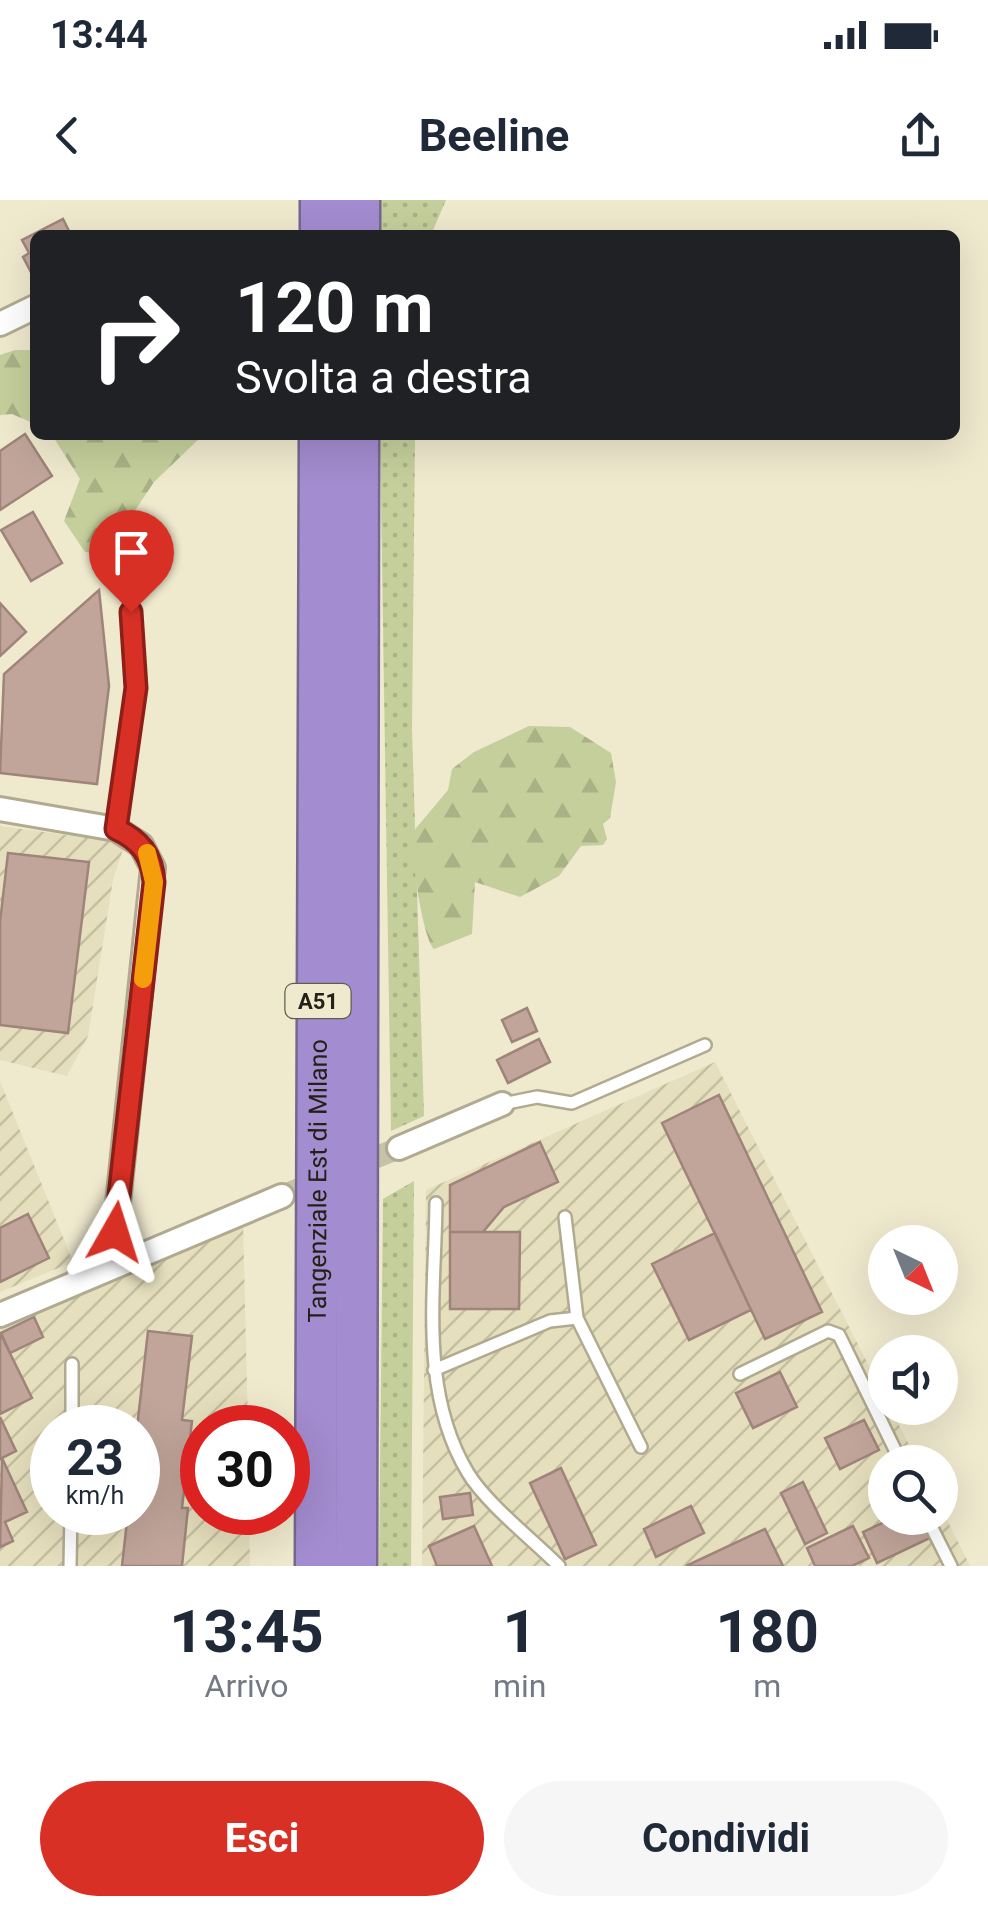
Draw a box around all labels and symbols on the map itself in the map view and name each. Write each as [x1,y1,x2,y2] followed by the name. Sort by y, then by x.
[89,510,174,613] pin
[286,984,350,1018] road number: A51
[302,1039,332,1323] street label: Tangenziale Est di Milano
[63,1180,167,1284] position arrow
[868,1225,958,1315] north arrow
[180,1405,310,1535] speed limit sign: 30

